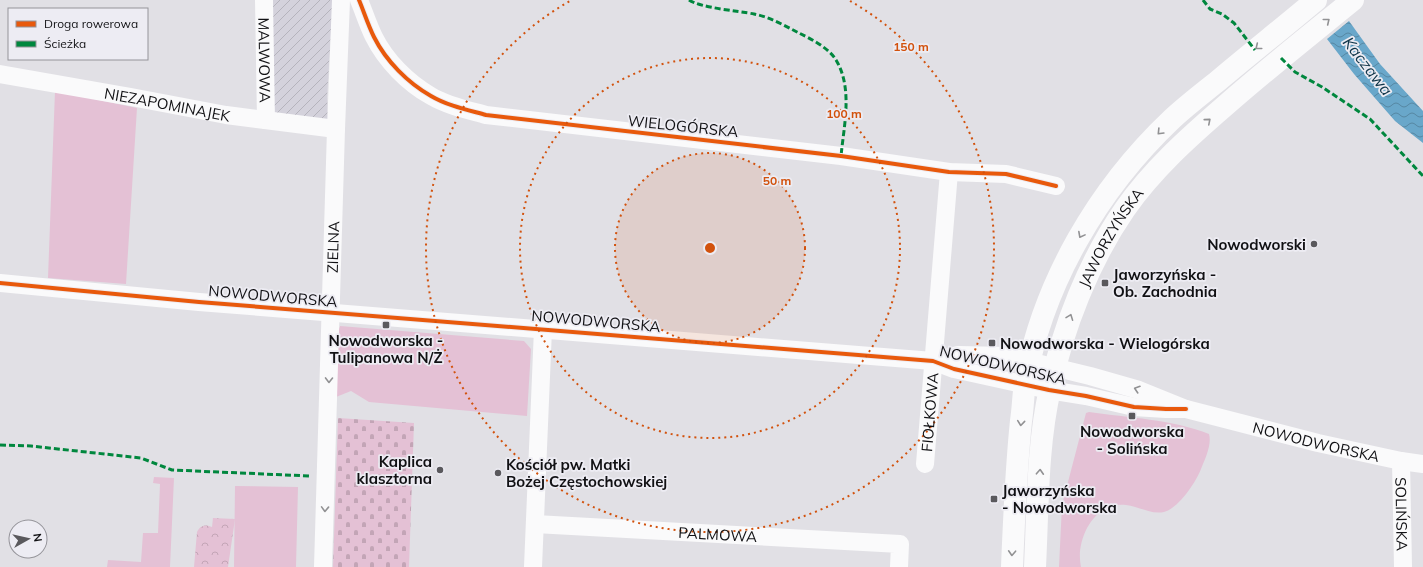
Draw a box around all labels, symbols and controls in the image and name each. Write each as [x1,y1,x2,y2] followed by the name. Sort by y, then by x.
[8,8,148,60] legend
[44,16,138,31] text: Droga rowerowa
[255,17,275,103] street label: MALWOWA
[1322,19,1329,26] one-way arrow
[1339,33,1397,100] water label: Kaczawa
[44,36,86,51] text: Ścieżka
[893,39,929,54] text: 150 m
[1256,43,1263,50] one-way arrow
[103,83,232,125] street label: NIEZAPOMINAJEK
[826,106,862,121] text: 100 m
[627,111,739,141] street label: WIELOGÓRSKA
[1203,118,1211,126] one-way arrow
[1157,127,1164,135] one-way arrow
[763,173,791,188] text: 50 m
[1074,184,1147,290] street label: JAWORZYŃSKA
[322,221,343,273] street label: ZIELNA
[1078,230,1085,238] one-way arrow
[1207,235,1306,254] place label: Nowodworski
[1309,239,1319,249] marker: Nowodworski
[703,241,717,255] centre of rings
[1113,265,1217,301] place label: Jaworzyńska - Ob. Zachodnia
[1100,278,1110,288] marker: Jaworzyńska - Ob. Zachodnia
[208,281,338,311] street label: NOWODWORSKA
[531,306,661,336] street label: NOWODWORSKA
[1066,313,1074,320] one-way arrow
[381,320,391,330] marker: Nowodworska - Tulipanowa N/Ż
[329,331,443,367] place label: Nowodworska - Tulipanowa N/Ż
[1000,334,1210,353] place label: Nowodworska - Wielogórska
[987,338,997,348] marker: Nowodworska - Wielogórska
[938,341,1068,389] street label: NOWODWORSKA
[917,372,942,453] street label: FIOŁKOWA
[325,377,333,383] one-way arrow
[1134,386,1141,394] one-way arrow
[1127,411,1137,421] marker: Nowodworska - Solińska
[1251,417,1381,466] street label: NOWODWORSKA
[1017,420,1026,426] one-way arrow
[1080,422,1184,458] place label: Nowodworska - Solińska
[356,452,432,488] place label: Kaplica klasztorna
[506,455,667,491] place label: Kościół pw. Matki Bożej Częstochowskiej
[435,465,445,475] marker: Kaplica klasztorna
[493,468,503,478] marker: Kościół pw. Matki Bożej Częstochowskiej
[1036,469,1044,475] one-way arrow
[1392,477,1412,551] street label: SOLIŃSKA
[1002,481,1117,517] place label: Jaworzyńska - Nowodworska
[989,494,999,504] marker: Jaworzyńska - Nowodworska
[321,506,329,512] one-way arrow
[8,519,48,559] north arrow
[678,522,758,546] street label: PALMOWA
[30,533,45,543] text: N
[1008,550,1017,556] one-way arrow

